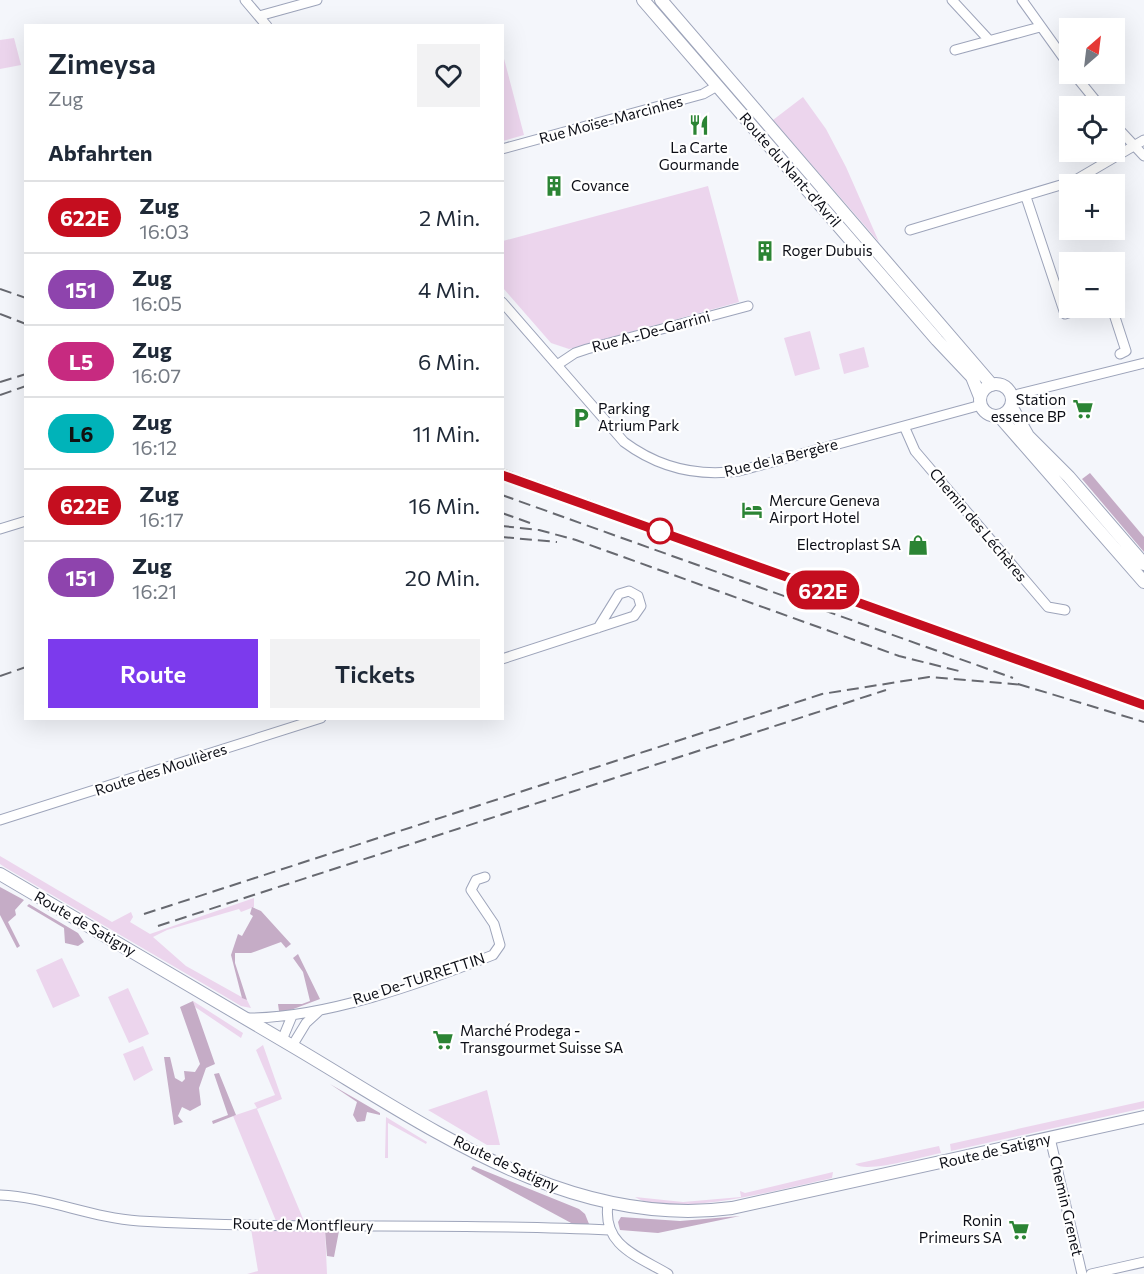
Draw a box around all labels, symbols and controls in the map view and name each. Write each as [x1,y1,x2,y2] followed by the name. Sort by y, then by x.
[1059,18,1125,84] north arrow
[1059,18,1125,318] map controls
[417,44,480,107] button: heart
[48,46,156,80] text: Zimeysa
[48,86,83,110] text: Zug
[537,91,685,147] street label: Rue Moïse-Marcinhes
[1059,96,1125,162] button: locate
[736,108,845,230] street label: Route du Nant-d'Avril
[687,113,711,137] restaurant icon: La Carte Gourmande
[659,138,739,173] place label: La Carte Gourmande
[48,139,152,166] text: Abfahrten
[542,174,566,198] building icon: Covance
[1059,174,1125,240] button: +
[571,176,629,194] place label: Covance
[139,192,179,219] text: Zug
[419,204,480,231] text: 2 Min.
[60,205,109,230] text: 622E
[139,219,189,243] text: 16:03
[753,239,777,263] building icon: Roger Dubuis
[782,241,873,259] place label: Roger Dubuis
[1059,252,1125,318] button: −
[132,264,172,291] text: Zug
[418,276,480,303] text: 4 Min.
[65,277,97,302] text: 151
[132,291,182,315] text: 16:05
[590,307,712,355] street label: Rue A.-De-Garrini
[132,336,172,363] text: Zug
[418,348,480,375] text: 6 Min.
[69,349,93,374] text: L5
[132,363,181,387] text: 16:07
[991,390,1066,425] place label: Station essence BP
[1071,397,1095,421] supermarket icon: Station essence BP
[598,399,679,434] place label: Parking Atrium Park
[569,406,593,430] parking icon: Parking Atrium Park
[132,408,172,435] text: Zug
[412,420,480,447] text: 11 Min.
[68,421,94,446] text: L6
[722,434,839,480] street label: Rue de la Bergère
[132,435,177,459] text: 16:12
[926,464,1032,585] street label: Chemin des Léchères
[139,480,179,507] text: Zug
[769,491,880,526] place label: Mercure Geneva Airport Hotel
[409,492,480,519] text: 16 Min.
[60,493,109,518] text: 622E
[740,498,764,522] hotel icon: Mercure Geneva Airport Hotel
[139,507,184,531] text: 16:17
[647,518,673,544] unlabelled marker
[906,533,930,557] shop icon: Electroplast SA
[797,535,901,553] place label: Electroplast SA
[132,552,172,579] text: Zug
[405,564,480,591] text: 20 Min.
[65,565,97,590] text: 151
[781,570,865,610] line badge: 622E
[798,578,848,603] text: 622E
[132,579,177,603] text: 16:21
[48,639,258,708] button: Route
[270,639,480,708] button: Tickets
[92,739,229,799] street label: Route des Moulières
[32,887,140,960] street label: Route de Satigny
[350,948,487,1008] street label: Rue De-TURRETTIN
[460,1021,623,1056] place label: Marché Prodega - Transgourmet Suisse SA
[431,1028,455,1052] supermarket icon: Marché Prodega - Transgourmet Suisse SA
[937,1128,1053,1172] street label: Route de Satigny
[451,1131,562,1195] street label: Route de Satigny
[1047,1154,1087,1258] street label: Chemin Grenet
[919,1211,1002,1246] place label: Ronin Primeurs SA
[232,1214,374,1234] street label: Route de Montfleury
[1007,1218,1031,1242] supermarket icon: Ronin Primeurs SA

